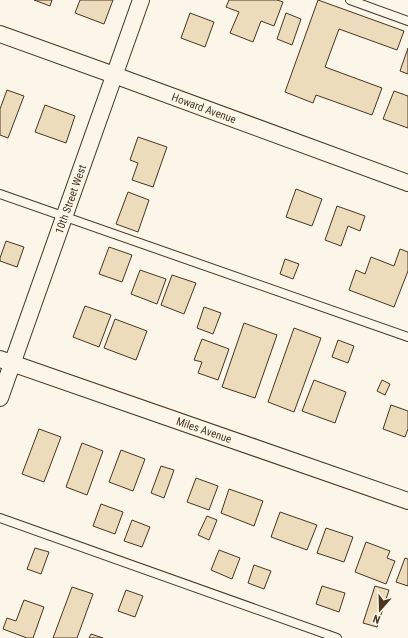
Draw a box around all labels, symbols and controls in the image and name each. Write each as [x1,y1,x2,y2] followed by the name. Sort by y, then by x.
[170,90,238,126] street label: Howard Avenue
[52,163,89,235] street label: 10th Street West
[175,414,233,446] street label: Miles Avenue
[360,590,400,630] north arrow
[371,612,382,626] text: N

